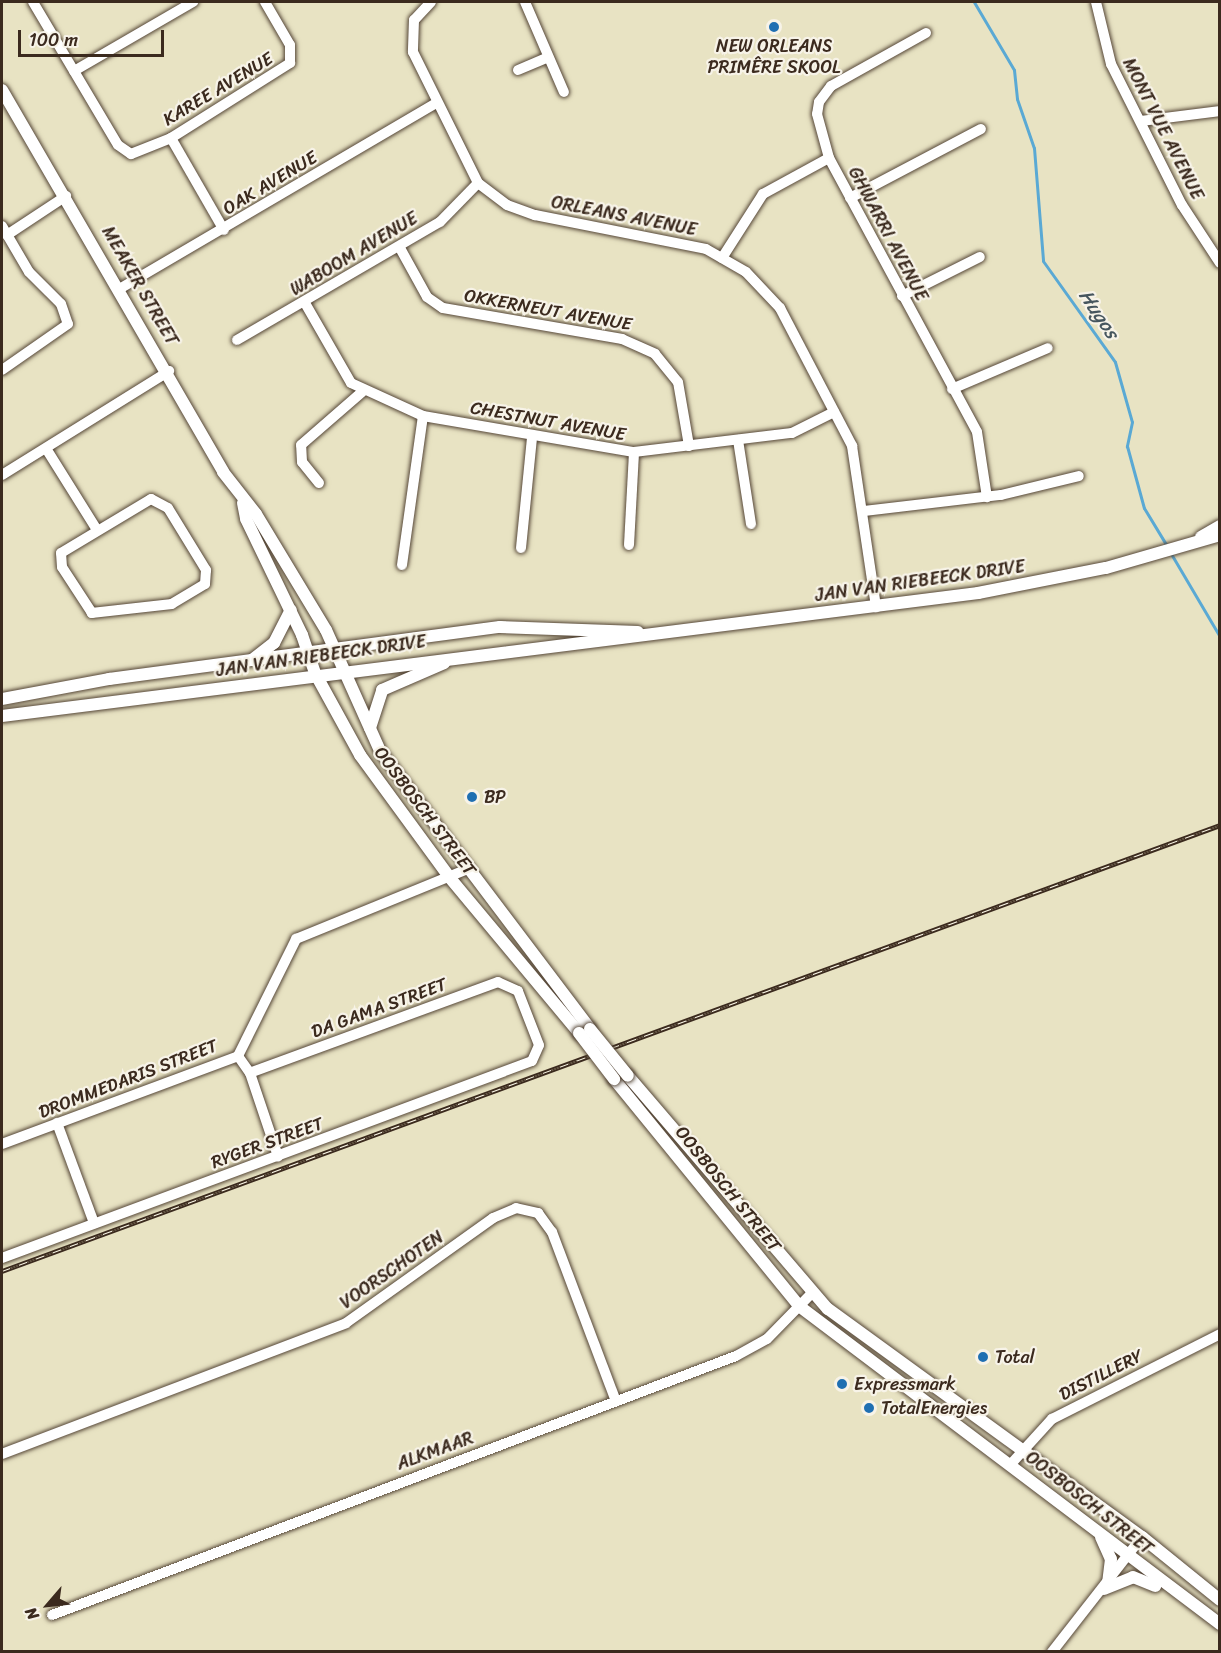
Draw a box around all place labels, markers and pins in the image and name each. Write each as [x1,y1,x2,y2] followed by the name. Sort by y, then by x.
[767,20,781,34] marker: NEW ORLEANS PRIMÊRE SKOOL
[707,36,841,78] place label: NEW ORLEANS PRIMÊRE SKOOL
[484,786,506,808] place label: BP
[465,790,479,804] marker: BP
[995,1346,1035,1368] place label: Total
[976,1350,990,1364] marker: Total
[854,1373,956,1395] place label: Expressmark
[835,1377,849,1391] marker: Expressmark
[881,1397,987,1419] place label: TotalEnergies
[862,1401,876,1415] marker: TotalEnergies

